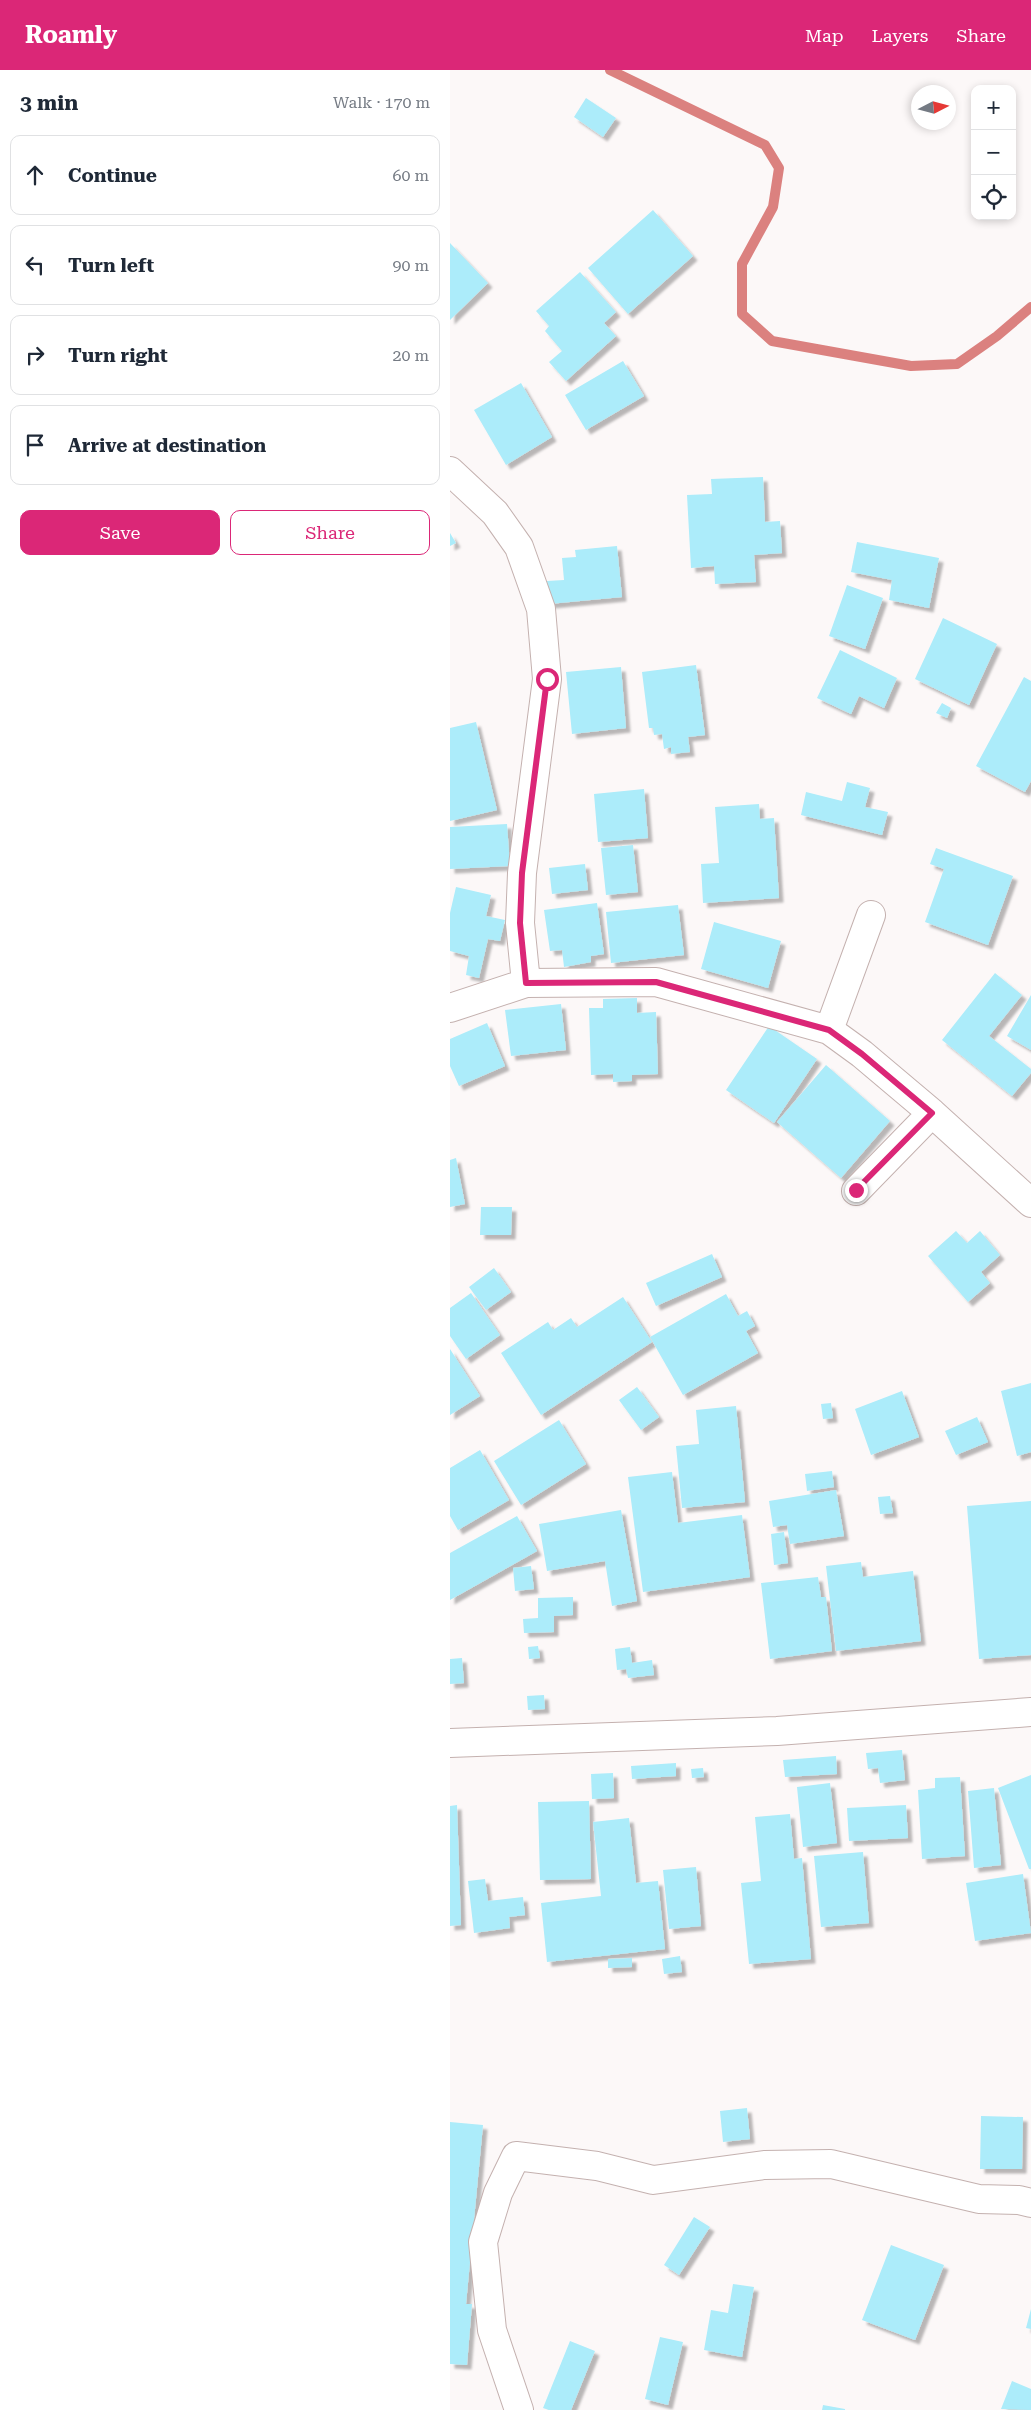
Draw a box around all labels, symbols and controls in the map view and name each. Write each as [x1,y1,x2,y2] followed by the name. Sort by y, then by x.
[25,21,117,49] text: Roamly
[805,25,844,46] text: Map
[872,25,928,46] text: Layers
[956,25,1006,46] text: Share
[911,85,956,130] north arrow
[971,85,1016,220] map controls
[971,85,1016,130] button: +
[20,91,78,115] text: 3 min
[333,93,430,112] text: Walk · 170 m
[971,130,1016,175] button: −
[21,161,49,189] icon: ahead
[68,164,157,187] text: Continue
[392,166,429,185] text: 60 m
[971,175,1016,220] button: locate
[21,251,49,279] icon: left
[68,254,154,277] text: Turn left
[392,256,429,275] text: 90 m
[21,341,49,369] icon: right
[68,344,168,367] text: Turn right
[392,346,429,365] text: 20 m
[21,431,49,459] icon: arrive
[68,434,266,457] text: Arrive at destination
[20,510,220,555] button: Save
[230,510,430,555] button: Share
[536,668,559,691] route start
[845,1179,868,1202] route end

